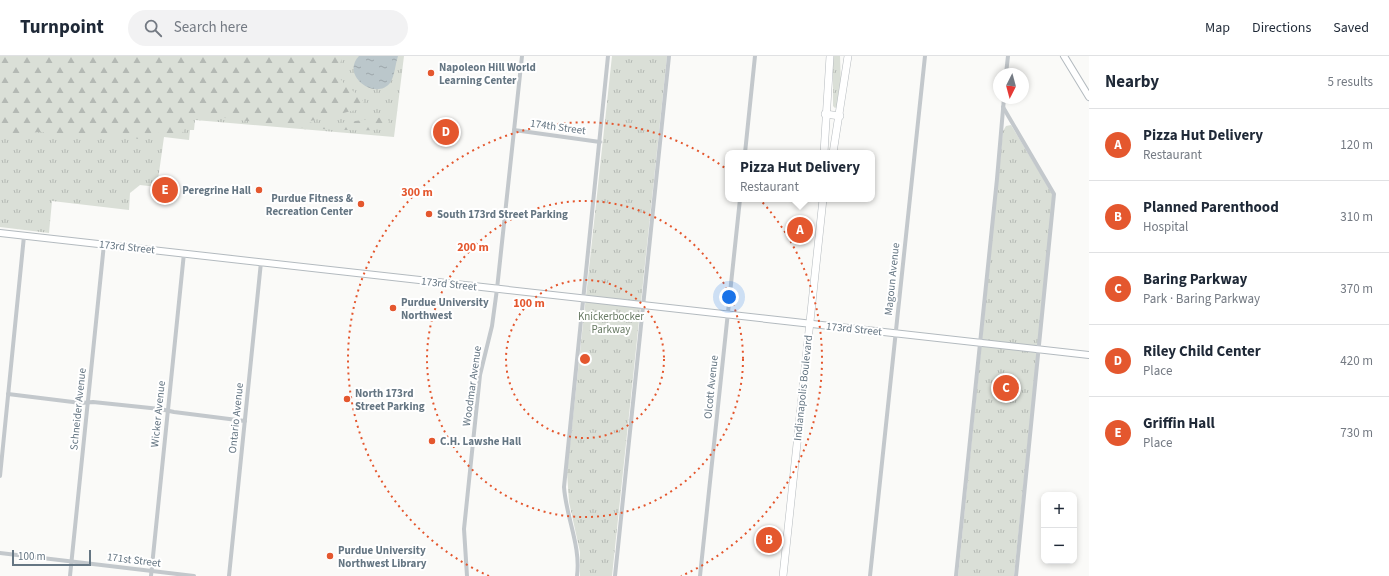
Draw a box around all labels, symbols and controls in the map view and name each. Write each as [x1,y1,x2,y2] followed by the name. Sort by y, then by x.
[128,10,408,46] search box
[20,14,104,41] text: Turnpoint
[142,17,164,39] icon: search
[174,17,248,38] text: Search here
[1205,18,1230,38] text: Map
[1252,18,1311,38] text: Directions
[1333,18,1369,38] text: Saved
[439,60,536,88] place label: Napoleon Hill World Learning Center
[426,68,436,78] marker: Napoleon Hill World Learning Center
[993,68,1029,104] north arrow
[1105,70,1159,94] text: Nearby
[1328,73,1373,91] text: 5 results
[529,116,587,138] street label: 174th Street
[433,117,459,147] pin: D
[1143,125,1263,146] text: Pizza Hut Delivery
[1114,136,1122,154] text: A
[1340,136,1373,154] text: 120 m
[1143,146,1202,164] text: Restaurant
[725,150,875,202] popup
[740,157,860,178] text: Pizza Hut Delivery
[152,175,178,205] pin: E
[740,178,799,196] text: Restaurant
[182,183,252,198] place label: Peregrine Hall
[401,184,433,201] text: 300 m
[254,185,264,195] marker: Peregrine Hall
[266,191,354,219] place label: Purdue Fitness & Recreation Center
[1143,197,1279,218] text: Planned Parenthood
[356,199,366,209] marker: Purdue Fitness & Recreation Center
[437,207,568,222] place label: South 173rd Street Parking
[1114,208,1122,226] text: B
[1340,208,1373,226] text: 310 m
[424,209,434,219] marker: South 173rd Street Parking
[787,215,813,245] pin: A
[1143,218,1188,236] text: Hospital
[98,237,156,257] street label: 173rd Street
[457,239,489,256] text: 200 m
[881,241,903,316] street label: Magoun Avenue
[1143,269,1247,290] text: Baring Parkway
[420,274,478,294] street label: 173rd Street
[1114,280,1122,298] text: C
[1340,280,1373,298] text: 370 m
[719,287,739,307] your location
[1143,290,1260,308] text: Park · Baring Parkway
[401,295,489,323] place label: Purdue University Northwest
[513,295,545,312] text: 100 m
[388,303,398,313] marker: Purdue University Northwest
[578,309,644,337] park label: Knickerbocker Parkway
[825,319,883,339] street label: 173rd Street
[790,334,816,442] street label: Indianapolis Boulevard
[1143,341,1261,362] text: Riley Child Center
[459,344,485,427] street label: Woodmar Avenue
[578,352,592,366] centre of rings
[1114,352,1122,370] text: D
[1340,352,1373,370] text: 420 m
[700,354,722,420] street label: Olcott Avenue
[1143,362,1172,380] text: Place
[66,367,90,451] street label: Schneider Avenue
[993,373,1019,403] pin: C
[147,379,169,448] street label: Wicker Avenue
[225,381,247,454] street label: Ontario Avenue
[355,386,425,414] place label: North 173rd Street Parking
[342,394,352,404] marker: North 173rd Street Parking
[1143,413,1215,434] text: Griffin Hall
[1114,424,1122,442] text: E
[1340,424,1373,442] text: 730 m
[440,434,522,449] place label: C.H. Lawshe Hall
[1143,434,1172,452] text: Place
[427,436,437,446] marker: C.H. Lawshe Hall
[1041,492,1077,564] map controls
[1041,492,1077,528] button: +
[756,525,782,555] pin: B
[1041,528,1077,564] button: −
[338,543,427,571] place label: Purdue University Northwest Library
[12,548,91,567] scale bar
[18,549,46,564] text: 100 m
[106,549,162,571] street label: 171st Street
[325,551,335,561] marker: Purdue University Northwest Library

